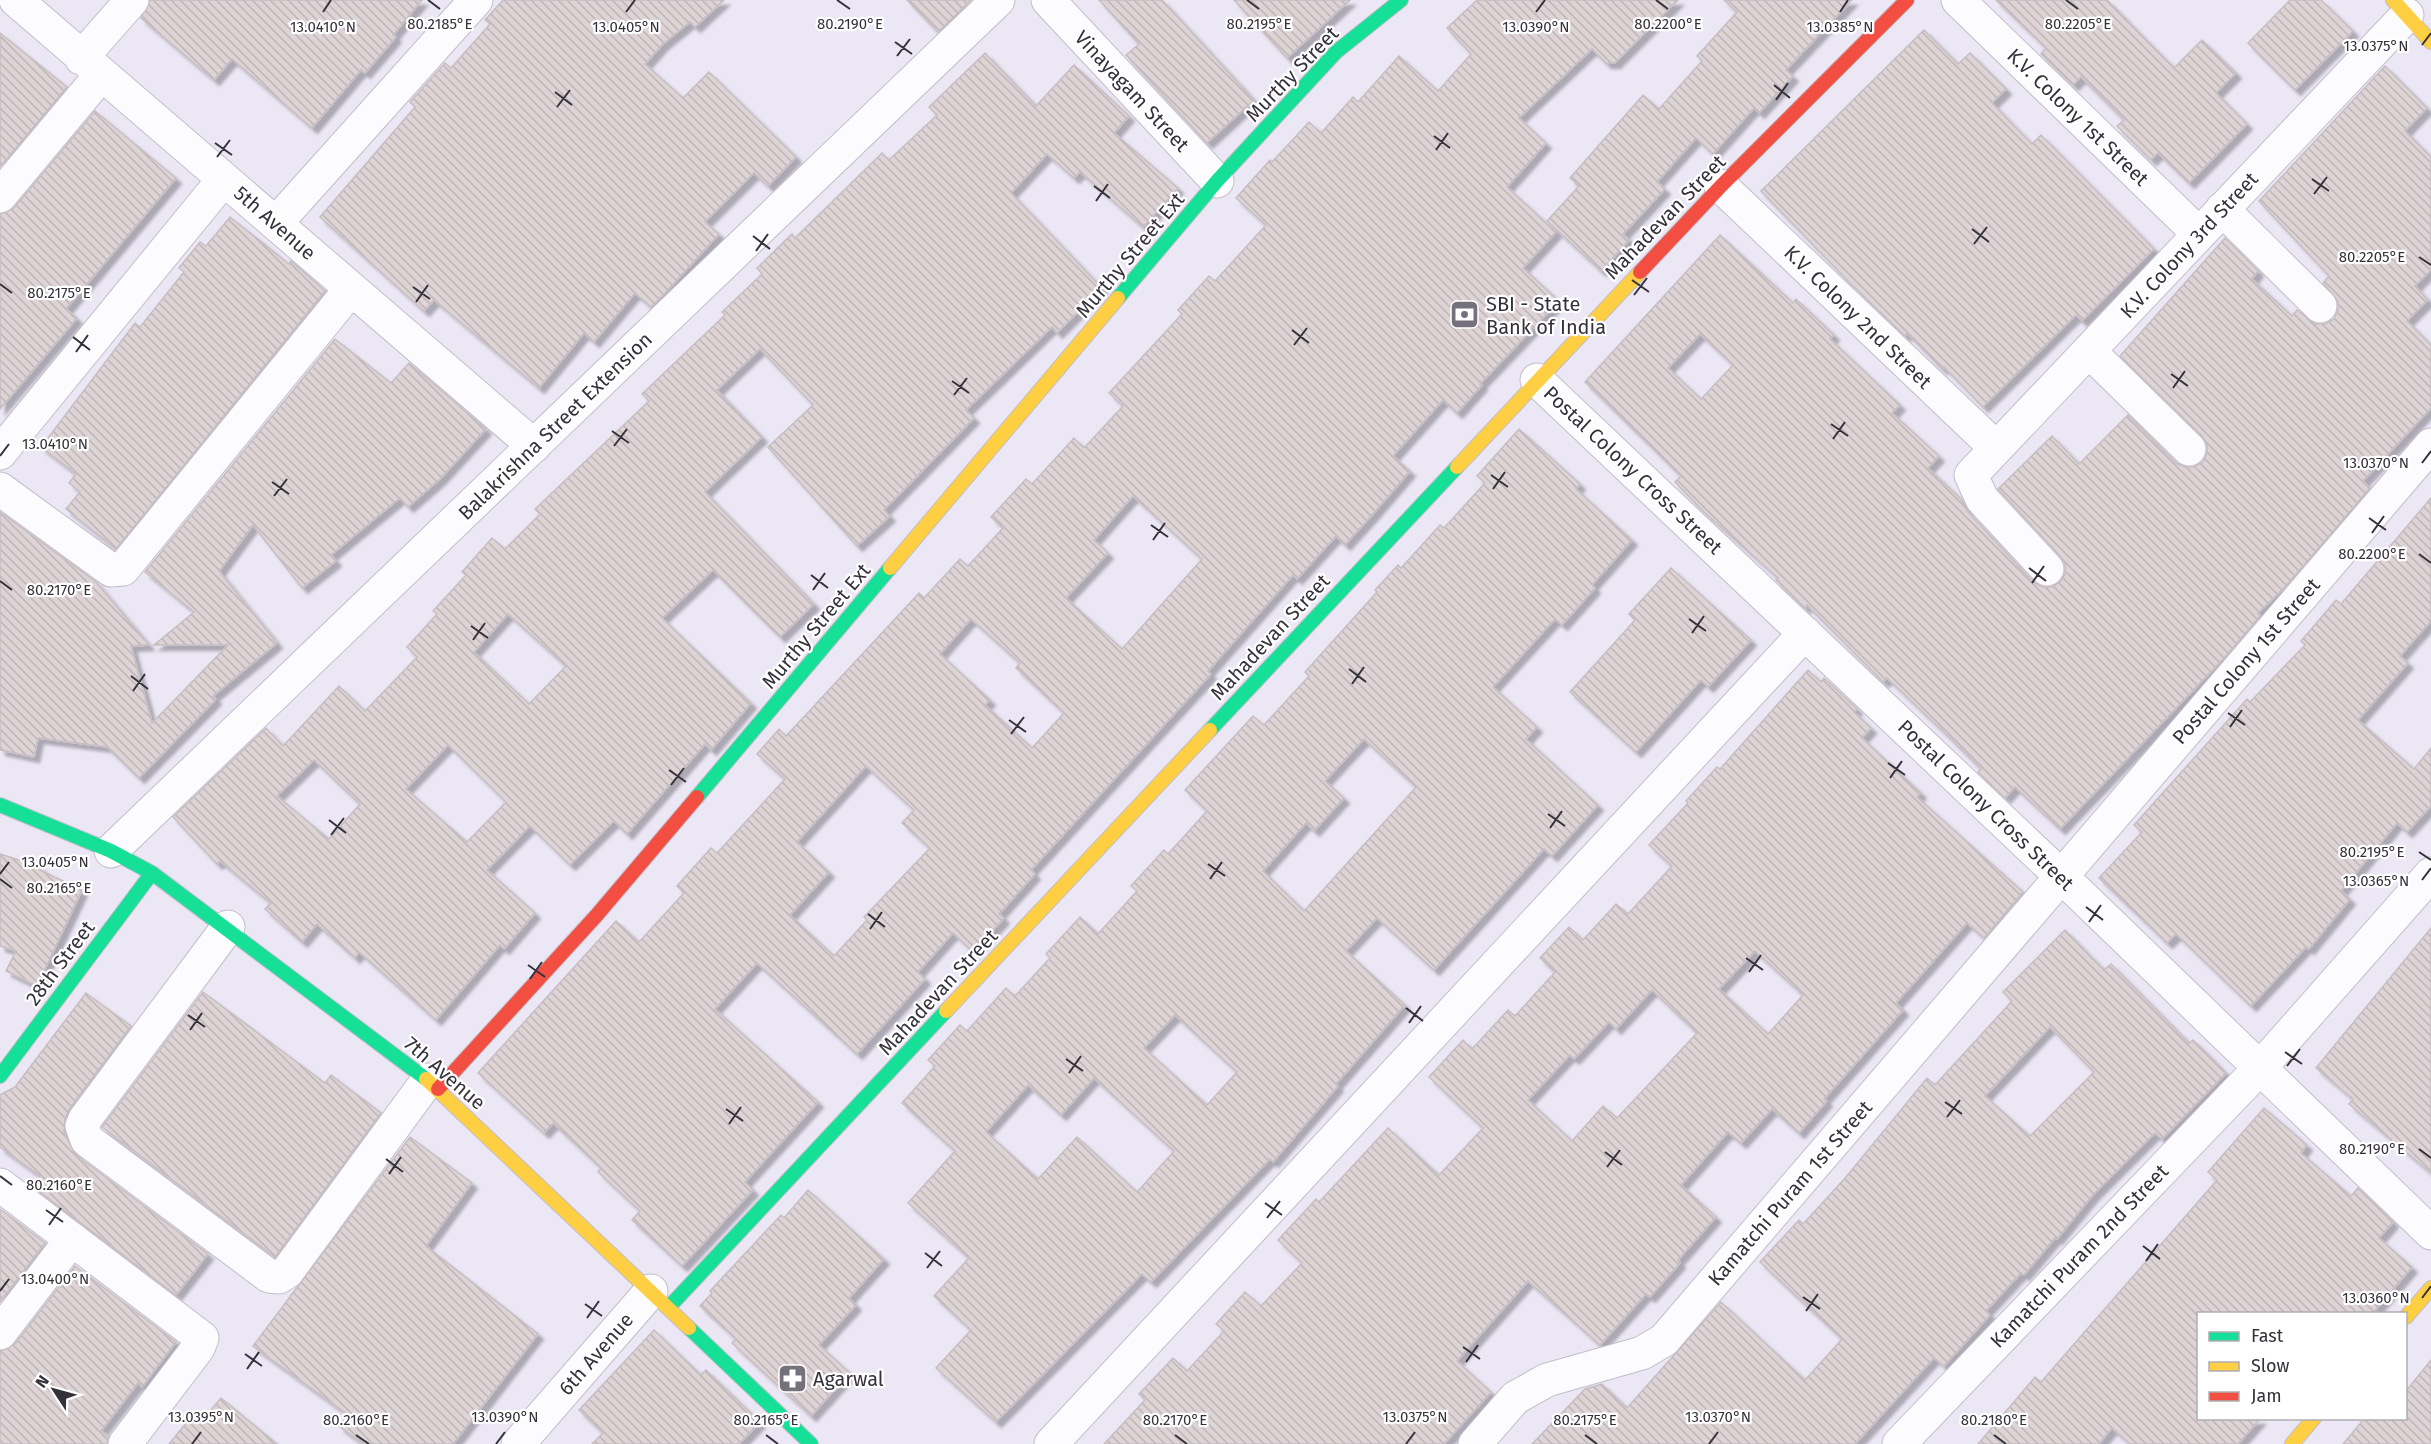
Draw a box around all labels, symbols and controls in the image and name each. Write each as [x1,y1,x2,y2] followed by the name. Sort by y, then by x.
[407,15,473,33] text: 80.2185°E
[817,15,883,33] text: 80.2190°E
[1227,15,1291,33] text: 80.2195°E
[1634,15,1702,33] text: 80.2200°E
[2045,15,2111,33] text: 80.2205°E
[290,18,356,36] text: 13.0410°N
[592,18,660,36] text: 13.0405°N
[1502,18,1570,36] text: 13.0390°N
[1807,18,1873,36] text: 13.0385°N
[1241,21,1344,127] street label: Murthy Street
[1070,25,1195,157] street label: Vinayagam Street
[2344,37,2408,55] text: 13.0375°N
[2002,43,2154,191] street label: K.V. Colony 1st Street
[1600,149,1731,284] street label: Mahadevan Street
[2115,166,2263,323] street label: K.V. Colony 3rd Street
[229,181,321,265] street label: 5th Avenue
[1071,187,1190,322] street label: Murthy Street Ext
[1779,240,1937,394] street label: K.V. Colony 2nd Street
[2339,248,2405,266] text: 80.2205°E
[27,284,91,302] text: 80.2175°E
[1486,292,1606,339] place label: SBI - State Bank of India
[1449,299,1481,331] bank icon: SBI - State Bank of India
[453,327,657,525] street label: Balakrishna Street Extension
[1539,381,1728,560] street label: Postal Colony Cross Street
[22,435,88,453] text: 13.0410°N
[2343,454,2409,472] text: 13.0370°N
[2338,545,2406,563] text: 80.2200°E
[757,558,876,693] street label: Murthy Street Ext
[1205,568,1335,705] street label: Mahadevan Street
[2167,572,2325,749] street label: Postal Colony 1st Street
[27,581,91,599] text: 80.2170°E
[1893,715,2080,896] street label: Postal Colony Cross Street
[2340,843,2404,861] text: 80.2195°E
[21,853,89,871] text: 13.0405°N
[2343,872,2409,890] text: 13.0365°N
[27,879,91,897] text: 80.2165°E
[20,915,100,1010] street label: 28th Street
[873,923,1003,1060] street label: Mahadevan Street
[400,1031,490,1115] street label: 7th Avenue
[1703,1095,1877,1291] street label: Kamatchi Puram 1st Street
[2339,1140,2405,1158] text: 80.2190°E
[1985,1159,2174,1353] street label: Kamatchi Puram 2nd Street
[26,1176,92,1194] text: 80.2160°E
[21,1270,89,1288] text: 13.0400°N
[2342,1289,2410,1307] text: 13.0360°N
[554,1308,638,1400] street label: 6th Avenue
[2197,1312,2407,1420] legend
[2251,1325,2284,1347] text: Fast
[2251,1355,2290,1377] text: Slow
[24,1360,84,1420] north arrow
[776,1363,808,1395] pharmacy icon: Agarwal
[813,1367,884,1391] place label: Agarwal
[31,1372,53,1391] text: N
[2251,1385,2282,1407] text: Jam
[168,1408,234,1426] text: 13.0395°N
[471,1408,539,1426] text: 13.0390°N
[1383,1408,1447,1426] text: 13.0375°N
[1685,1408,1751,1426] text: 13.0370°N
[323,1411,389,1429] text: 80.2160°E
[734,1411,798,1429] text: 80.2165°E
[1143,1411,1207,1429] text: 80.2170°E
[1553,1411,1617,1429] text: 80.2175°E
[1961,1411,2027,1429] text: 80.2180°E

